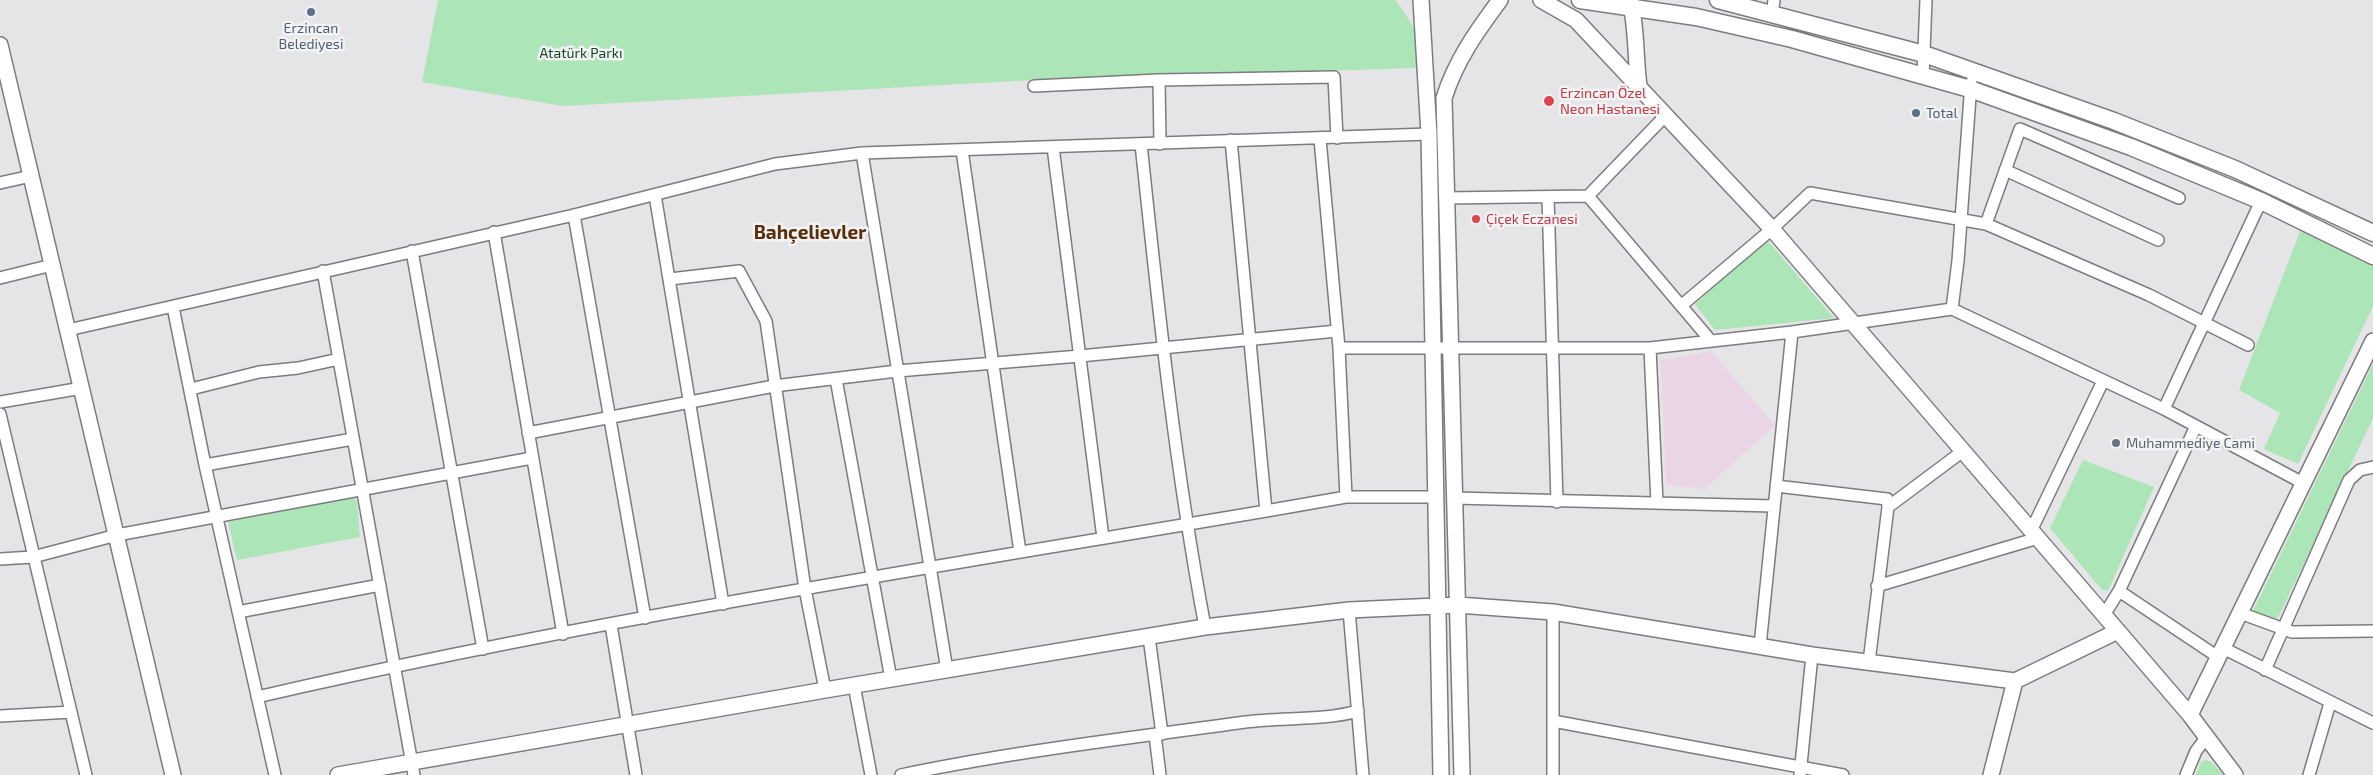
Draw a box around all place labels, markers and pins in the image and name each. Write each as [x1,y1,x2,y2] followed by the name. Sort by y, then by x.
[305,6,317,18] marker: Erzincan Belediyesi
[279,20,343,52] place label: Erzincan Belediyesi
[1560,85,1660,118] place label: Erzincan Özel Neon Hastanesi
[1542,94,1556,108] marker: Erzincan Özel Neon Hastanesi
[1926,105,1958,121] place label: Total
[1910,107,1922,119] marker: Total
[1486,211,1578,227] place label: Çiçek Eczanesi
[1470,213,1482,225] marker: Çiçek Eczanesi
[2126,435,2255,451] place label: Muhammediye Cami
[2110,437,2122,449] marker: Muhammediye Cami

